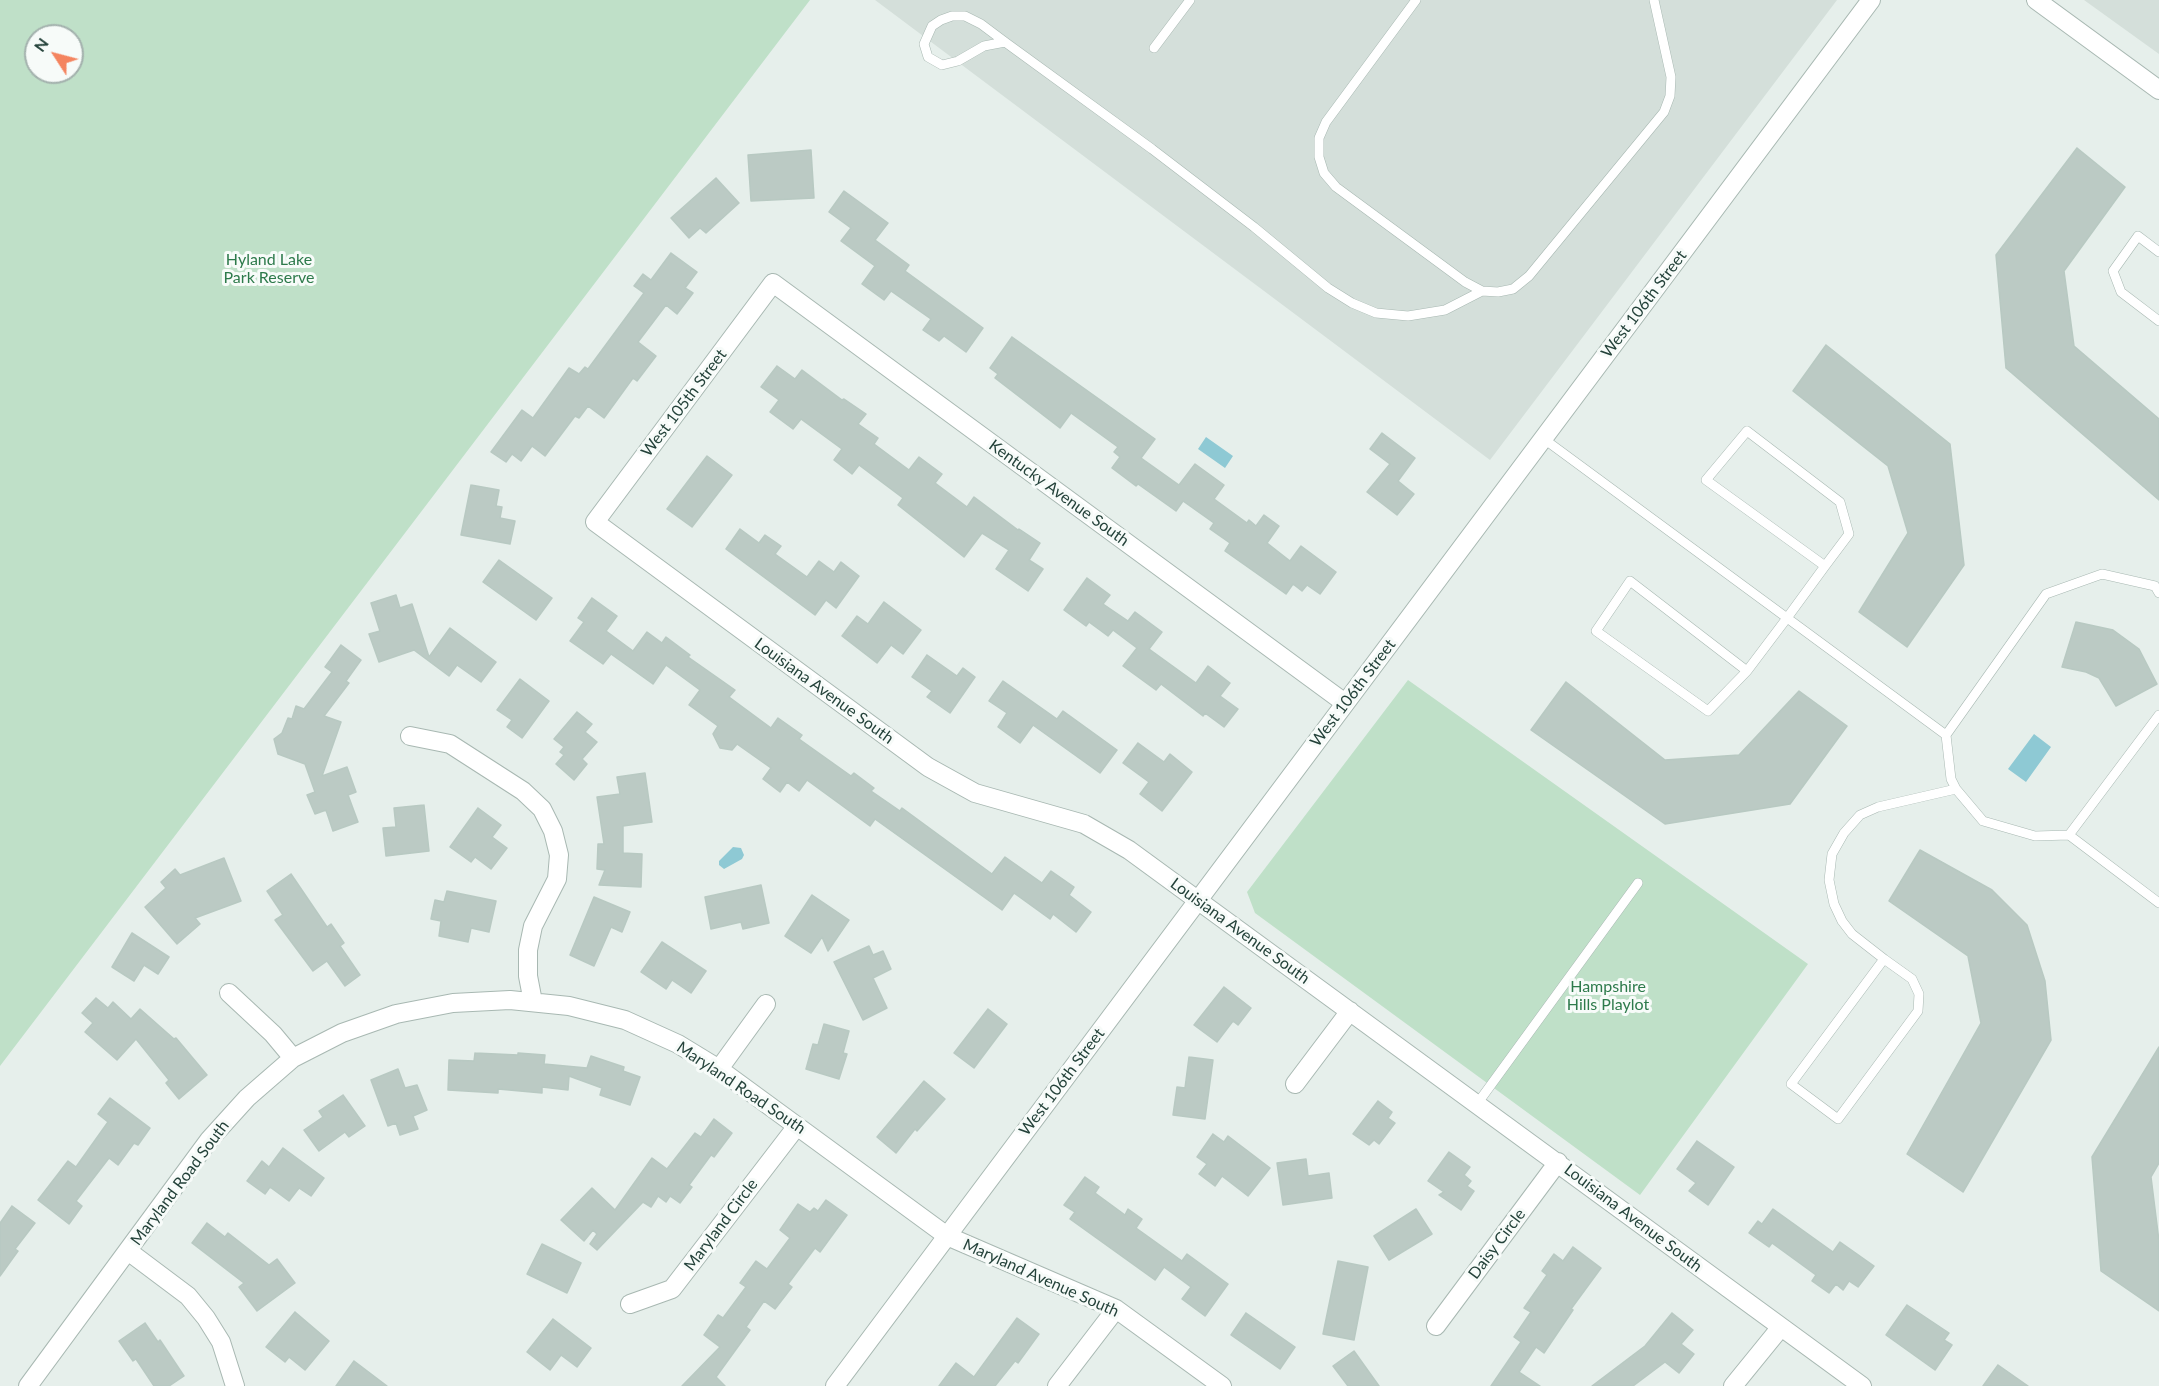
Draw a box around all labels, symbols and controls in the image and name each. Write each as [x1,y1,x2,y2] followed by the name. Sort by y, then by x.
[24,24,84,84] north arrow
[29,34,52,55] text: N
[1597,246,1691,362] street label: West 106th Street
[224,250,314,288] park label: Hyland Lake Park Reserve
[637,345,731,461] street label: West 105th Street
[985,436,1133,550] street label: Kentucky Avenue South
[751,634,897,748] street label: Louisiana Avenue South
[1306,635,1400,751] street label: West 106th Street
[1167,874,1313,988] street label: Louisiana Avenue South
[1567,977,1649,1015] park label: Hampshire Hills Playlot
[1015,1024,1109,1140] street label: West 106th Street
[673,1038,809,1138] street label: Maryland Road South
[127,1117,233,1249] street label: Maryland Road South
[1560,1160,1706,1276] street label: Louisiana Avenue South
[680,1175,762,1275] street label: Maryland Circle
[1464,1205,1530,1283] street label: Daisy Circle
[960,1235,1122,1321] street label: Maryland Avenue South

